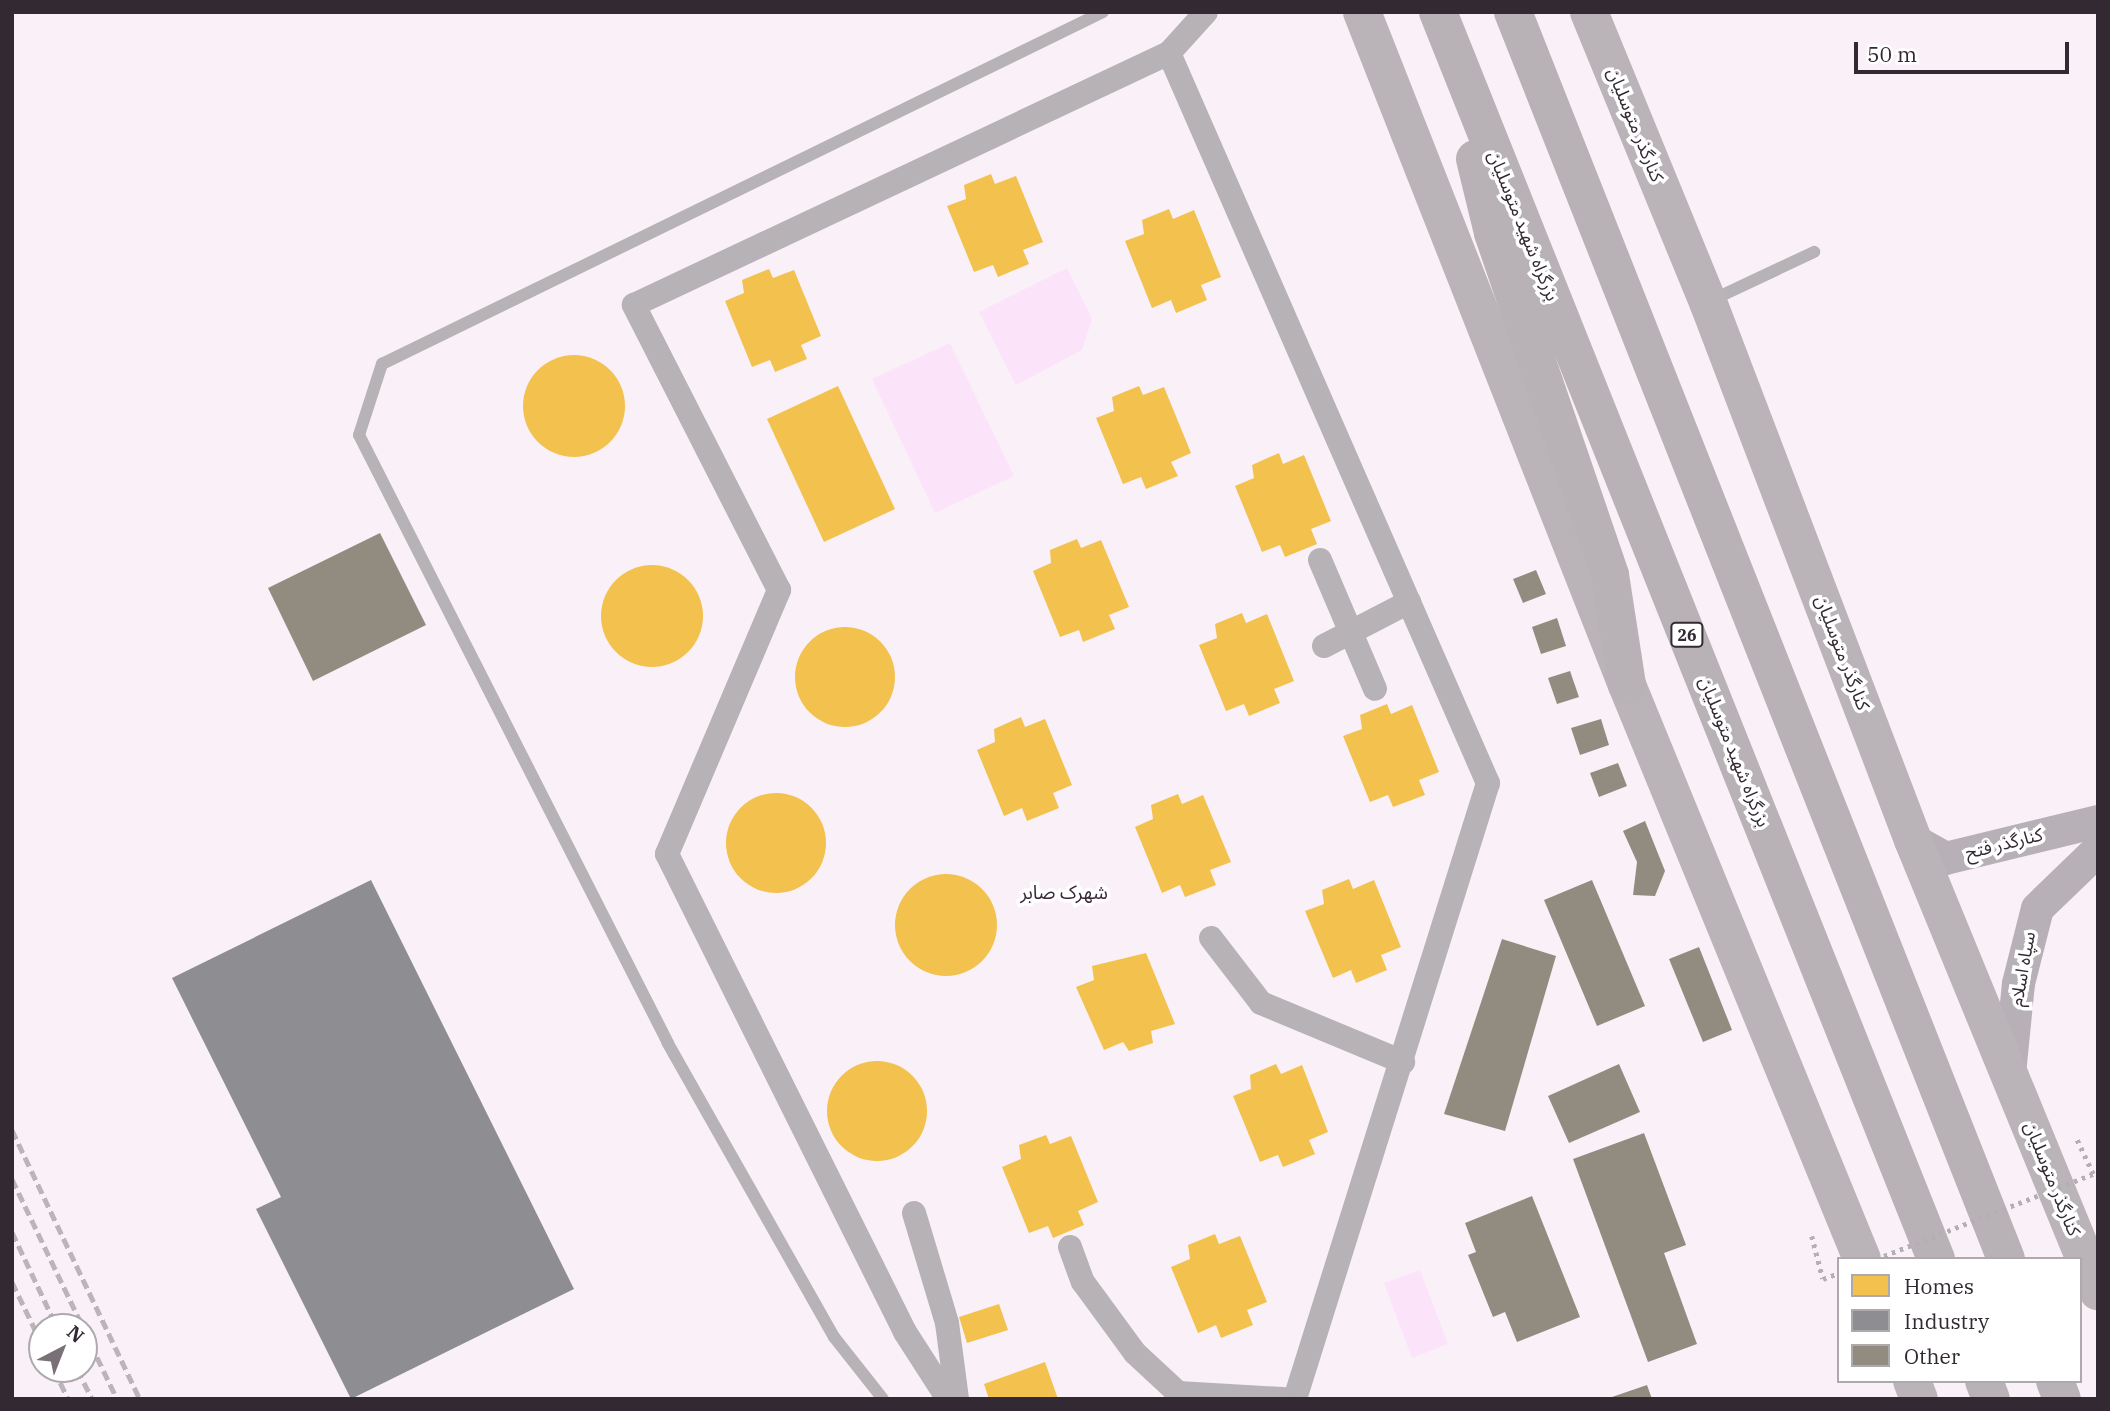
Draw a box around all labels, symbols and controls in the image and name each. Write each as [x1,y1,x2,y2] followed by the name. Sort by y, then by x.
[1858,28,2073,72] scale bar
[1867,40,1917,68] text: 50 m
[1602,65,1668,185] street label: کنارگذر متوسلیان
[1483,148,1563,304] street label: بزرگراه شهید متوسلیان
[1810,593,1874,713] street label: کنارگذر متوسلیان
[1670,622,1704,648] road number: 26
[1694,674,1774,830] street label: بزرگراه شهید متوسلیان
[1963,824,2045,864] street label: کنارگذر فتح
[1020,882,1108,904] district label: شهرک صابر
[2006,930,2040,1008] street label: سپاه اسلام
[2019,1119,2085,1239] street label: کنارگذر متوسلیان
[1837,1257,2082,1383] legend
[1904,1272,1974,1300] text: Homes
[1904,1307,1989,1335] text: Industry
[28,1313,98,1383] north arrow
[62,1320,89,1348] text: N
[1904,1342,1960,1370] text: Other

